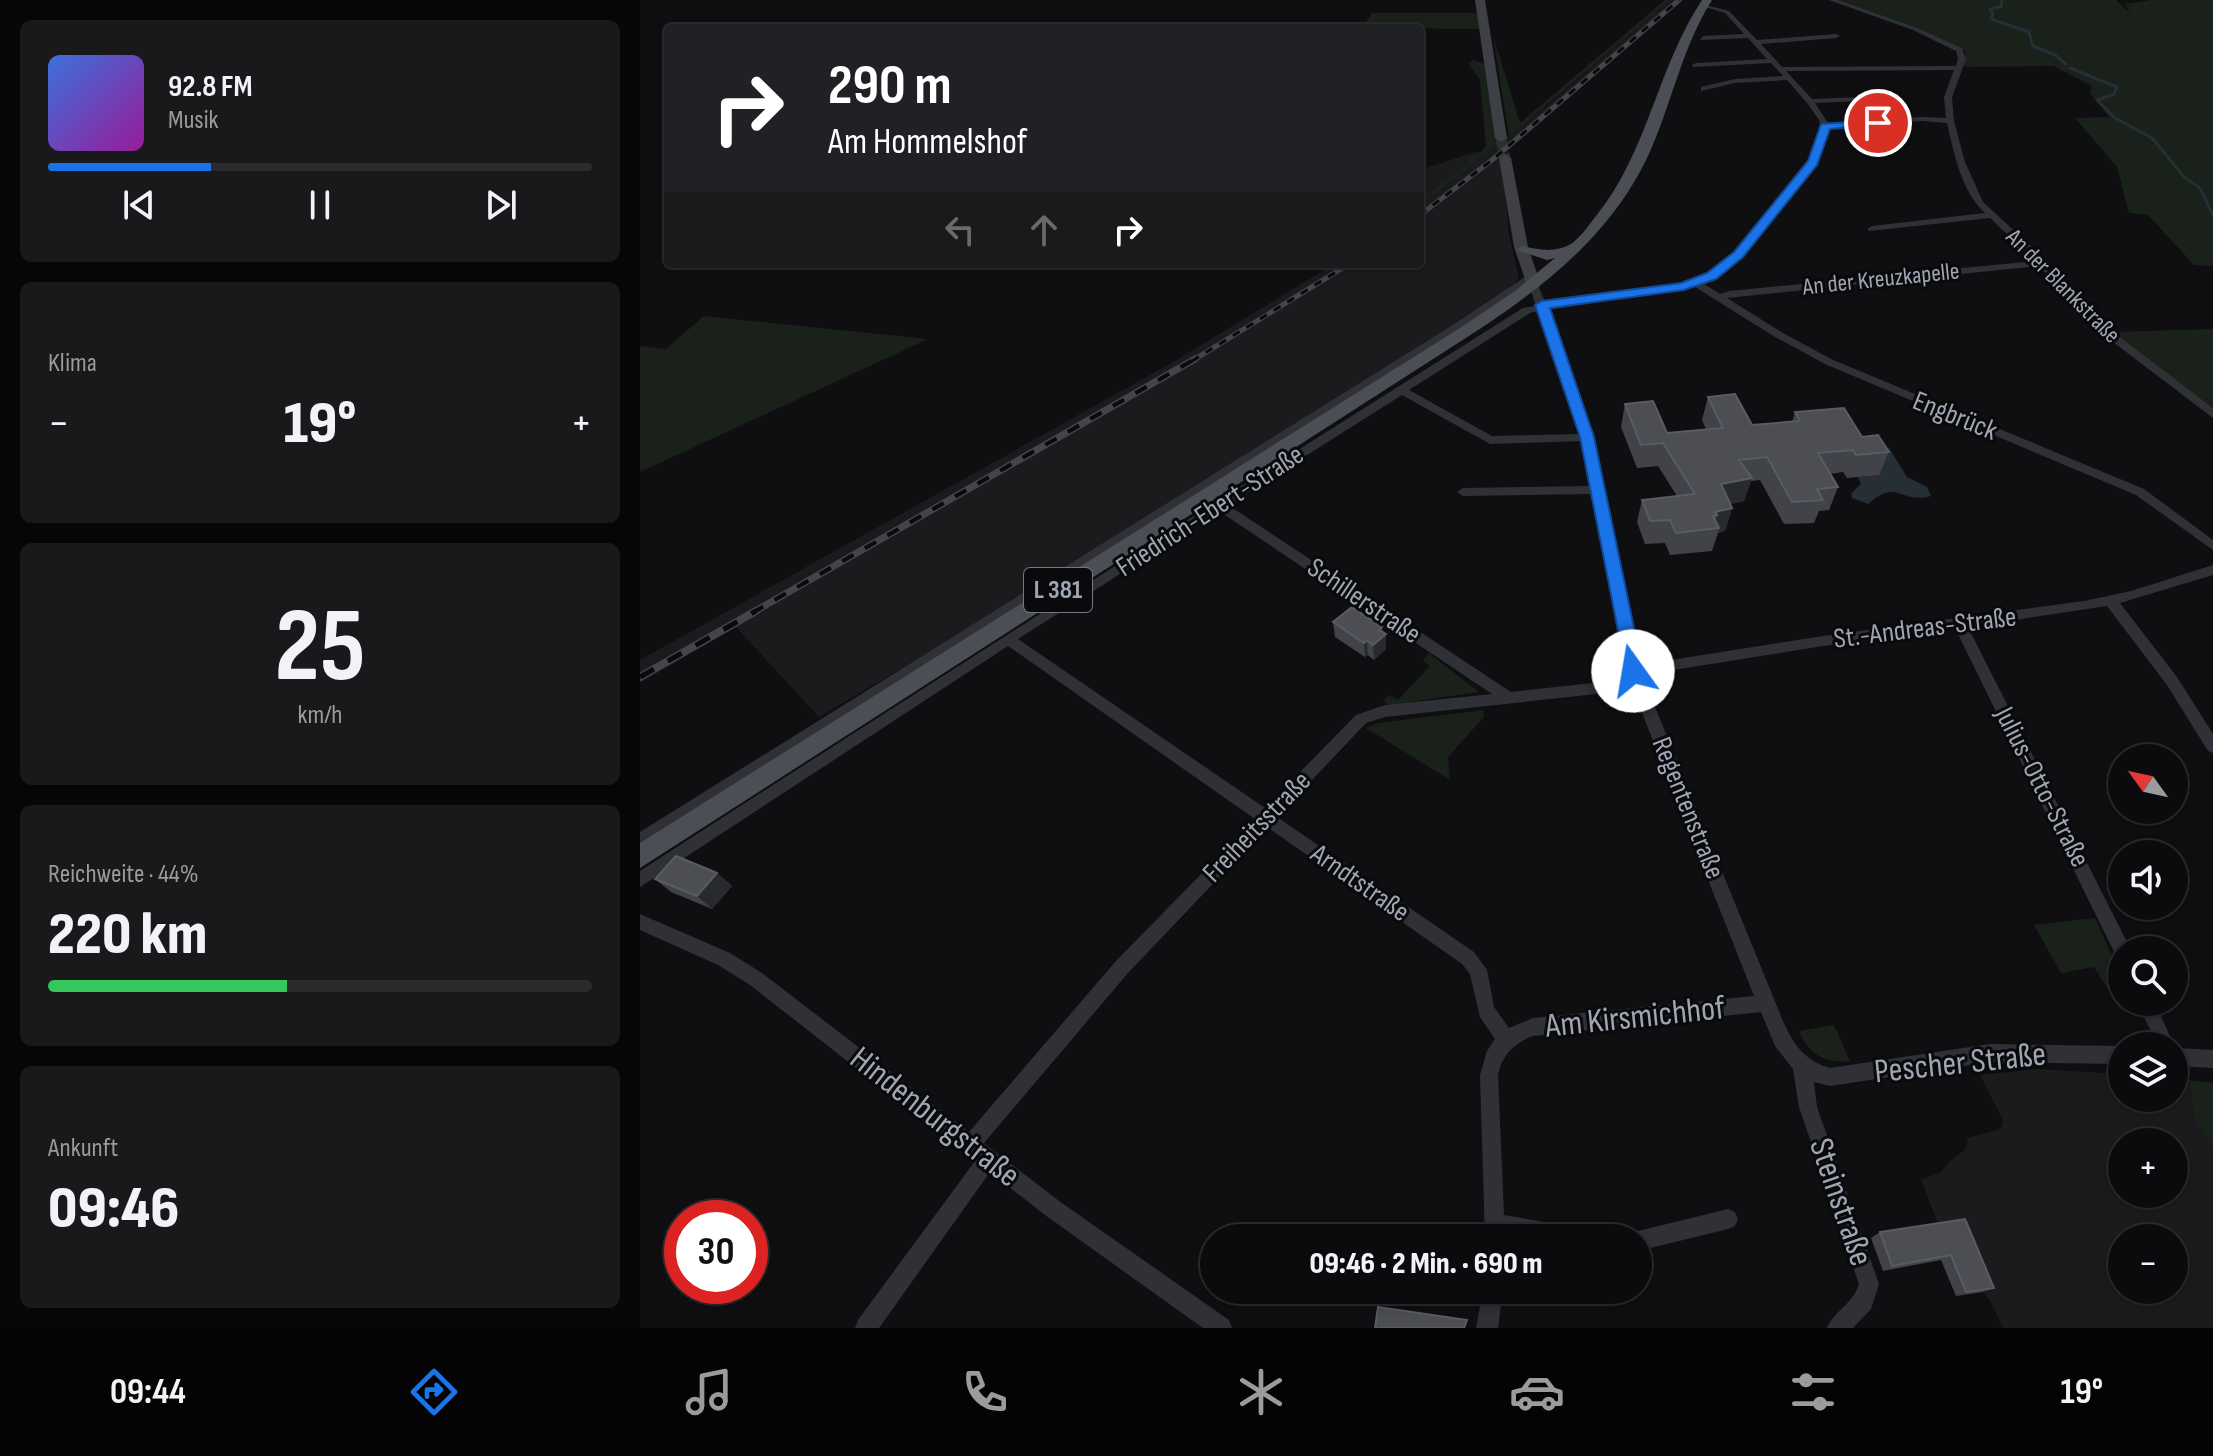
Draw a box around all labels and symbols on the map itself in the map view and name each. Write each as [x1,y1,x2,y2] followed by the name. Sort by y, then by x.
[1844,89,1912,157] pin
[1999,222,2126,349] street label: An der Blankstraße
[1800,256,1961,302] street label: An der Kreuzkapelle
[1908,384,2002,448] street label: Engbrück
[1110,438,1310,584] street label: Friedrich-Ebert-Straße
[1301,551,1427,651] street label: Schillerstraße
[1024,568,1092,612] road number: L 381
[1832,600,2018,656] street label: St.-Andreas-Straße
[1591,629,1675,713] position arrow
[1987,701,2096,872] street label: Julius-Otto-Straße
[1645,732,1731,884] street label: Regentenstraße
[2108,744,2188,824] north arrow
[1196,765,1318,889] street label: Freiheitsstraße
[1304,837,1416,929] street label: Arndtstraße
[1542,987,1727,1047] street label: Am Kirsmichhof
[1872,1034,2048,1092] street label: Pescher Straße
[842,1038,1028,1196] street label: Hindenburgstraße
[1800,1133,1882,1271] street label: Steinstraße
[664,1200,768,1304] speed limit sign: 30

